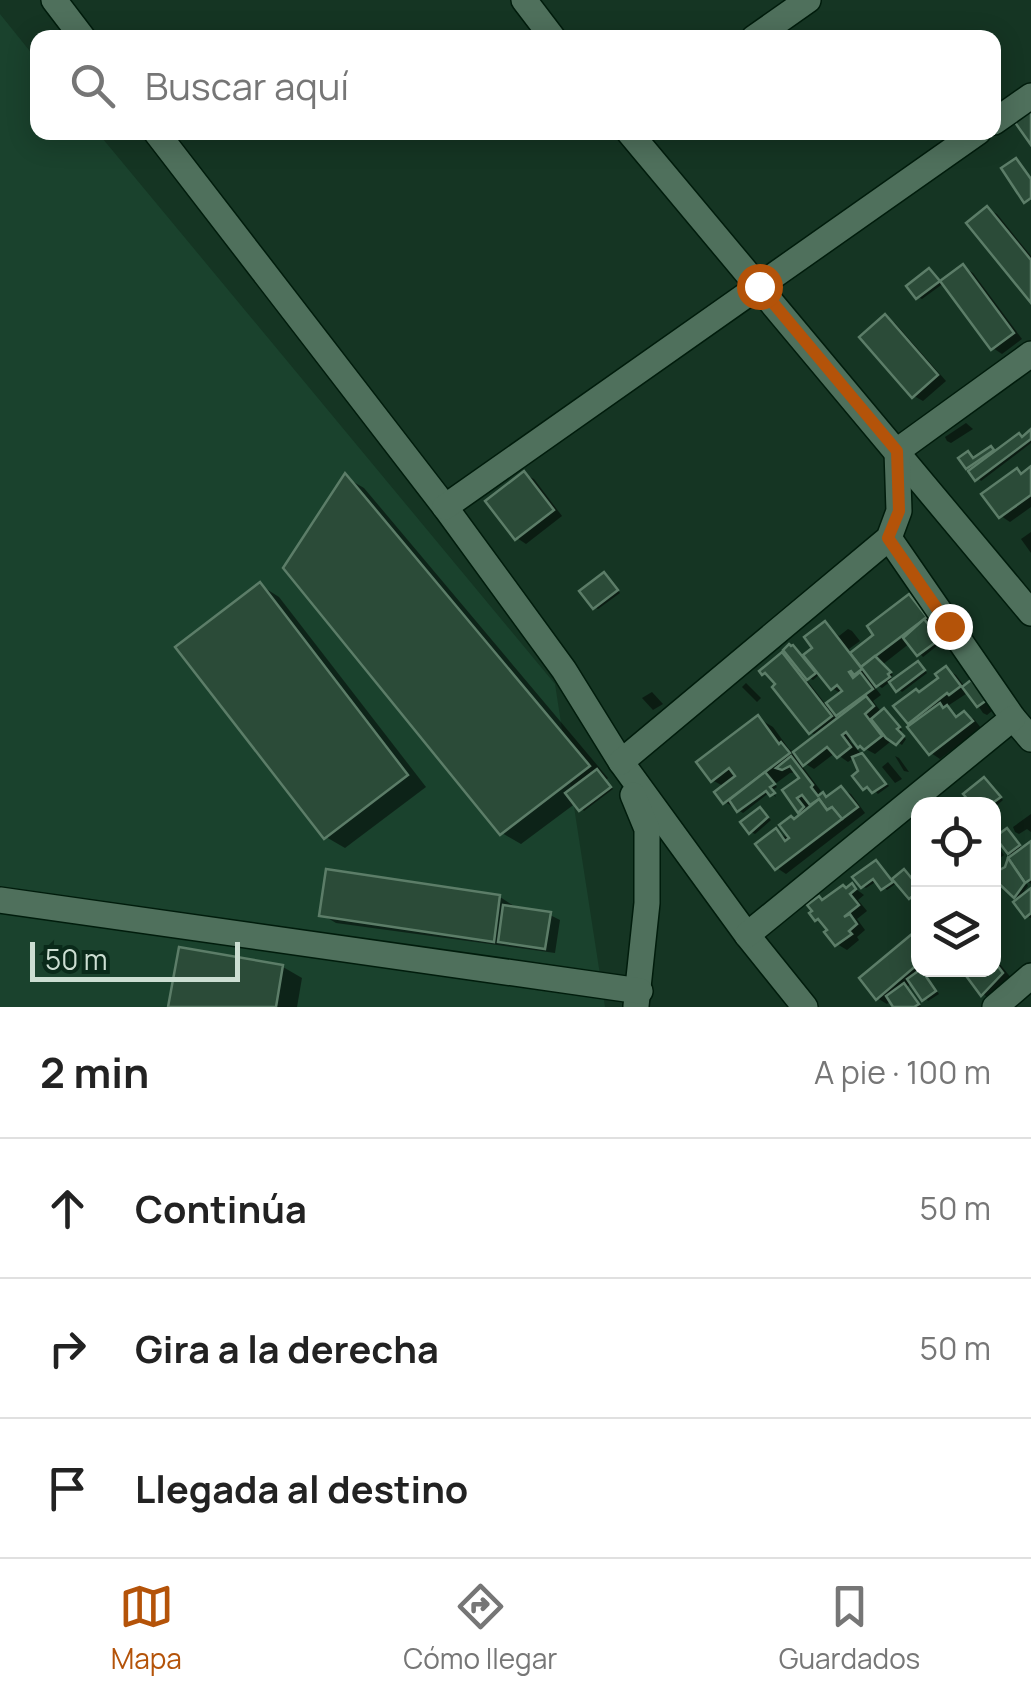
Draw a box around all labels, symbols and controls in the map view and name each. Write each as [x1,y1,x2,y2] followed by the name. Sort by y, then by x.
[30,30,1001,140] search box
[65,58,120,113] icon: search
[145,59,349,111] text: Buscar aquí
[737,264,783,310] route start
[927,604,973,650] route end
[911,797,1001,977] map controls
[911,797,1001,887] button: locate
[911,887,1001,977] button: layers
[30,937,240,981] scale bar
[45,940,108,978] text: 50 m
[40,1043,149,1101] text: 2 min
[814,1050,991,1094] text: A pie · 100 m
[40,1181,95,1236] icon: ahead
[135,1182,307,1234] text: Continúa
[919,1186,991,1230] text: 50 m
[40,1321,95,1376] icon: right
[135,1322,439,1374] text: Gira a la derecha
[919,1326,991,1370] text: 50 m
[40,1461,95,1516] icon: arrive
[135,1462,468,1514] text: Llegada al destino
[111,1579,182,1677] tab: Mapa
[403,1579,557,1677] tab: Cómo llegar
[779,1579,920,1677] tab: Guardados

